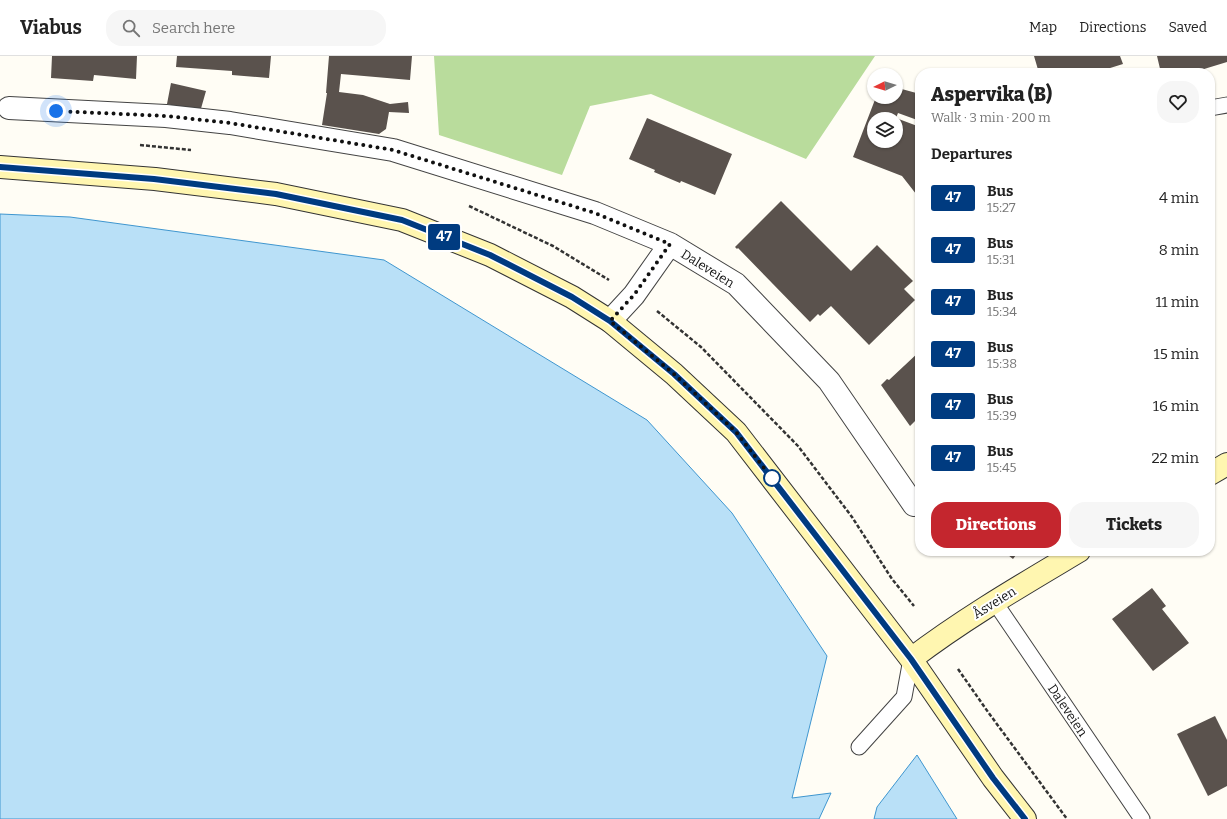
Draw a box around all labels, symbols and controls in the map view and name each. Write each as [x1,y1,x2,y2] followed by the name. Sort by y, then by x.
[106,10,386,46] search box
[20,16,82,39] text: Viabus
[120,17,142,39] icon: search
[152,19,235,37] text: Search here
[1029,19,1057,36] text: Map
[1079,19,1147,36] text: Directions
[1169,19,1207,36] text: Saved
[867,68,903,104] north arrow
[867,68,903,148] map controls
[1157,81,1199,123] button: heart
[931,83,1052,106] text: Aspervika (B)
[46,101,66,121] your location
[931,110,1051,125] text: Walk · 3 min · 200 m
[867,112,903,148] button: layers
[931,145,1012,163] text: Departures
[987,182,1013,200] text: Bus
[945,189,961,206] text: 47
[1159,189,1199,207] text: 4 min
[987,200,1015,215] text: 15:27
[426,224,462,250] line badge: 47
[436,228,452,245] text: 47
[987,234,1013,252] text: Bus
[945,241,961,258] text: 47
[1159,241,1199,259] text: 8 min
[678,246,738,291] street label: Daleveien
[987,252,1015,267] text: 15:31
[987,286,1013,304] text: Bus
[945,293,961,310] text: 47
[1156,293,1199,311] text: 11 min
[987,304,1017,319] text: 15:34
[987,338,1013,356] text: Bus
[945,345,961,362] text: 47
[1154,345,1199,363] text: 15 min
[987,356,1017,371] text: 15:38
[987,390,1013,408] text: Bus
[945,397,961,414] text: 47
[1153,397,1199,415] text: 16 min
[987,408,1017,423] text: 15:39
[987,442,1013,460] text: Bus
[945,449,961,466] text: 47
[1151,449,1199,467] text: 22 min
[987,460,1017,475] text: 15:45
[763,469,781,487] unlabelled marker
[931,502,1061,548] button: Directions
[1069,502,1199,548] button: Tickets
[970,583,1019,621] street label: Åsveien
[1045,681,1091,740] street label: Daleveien

